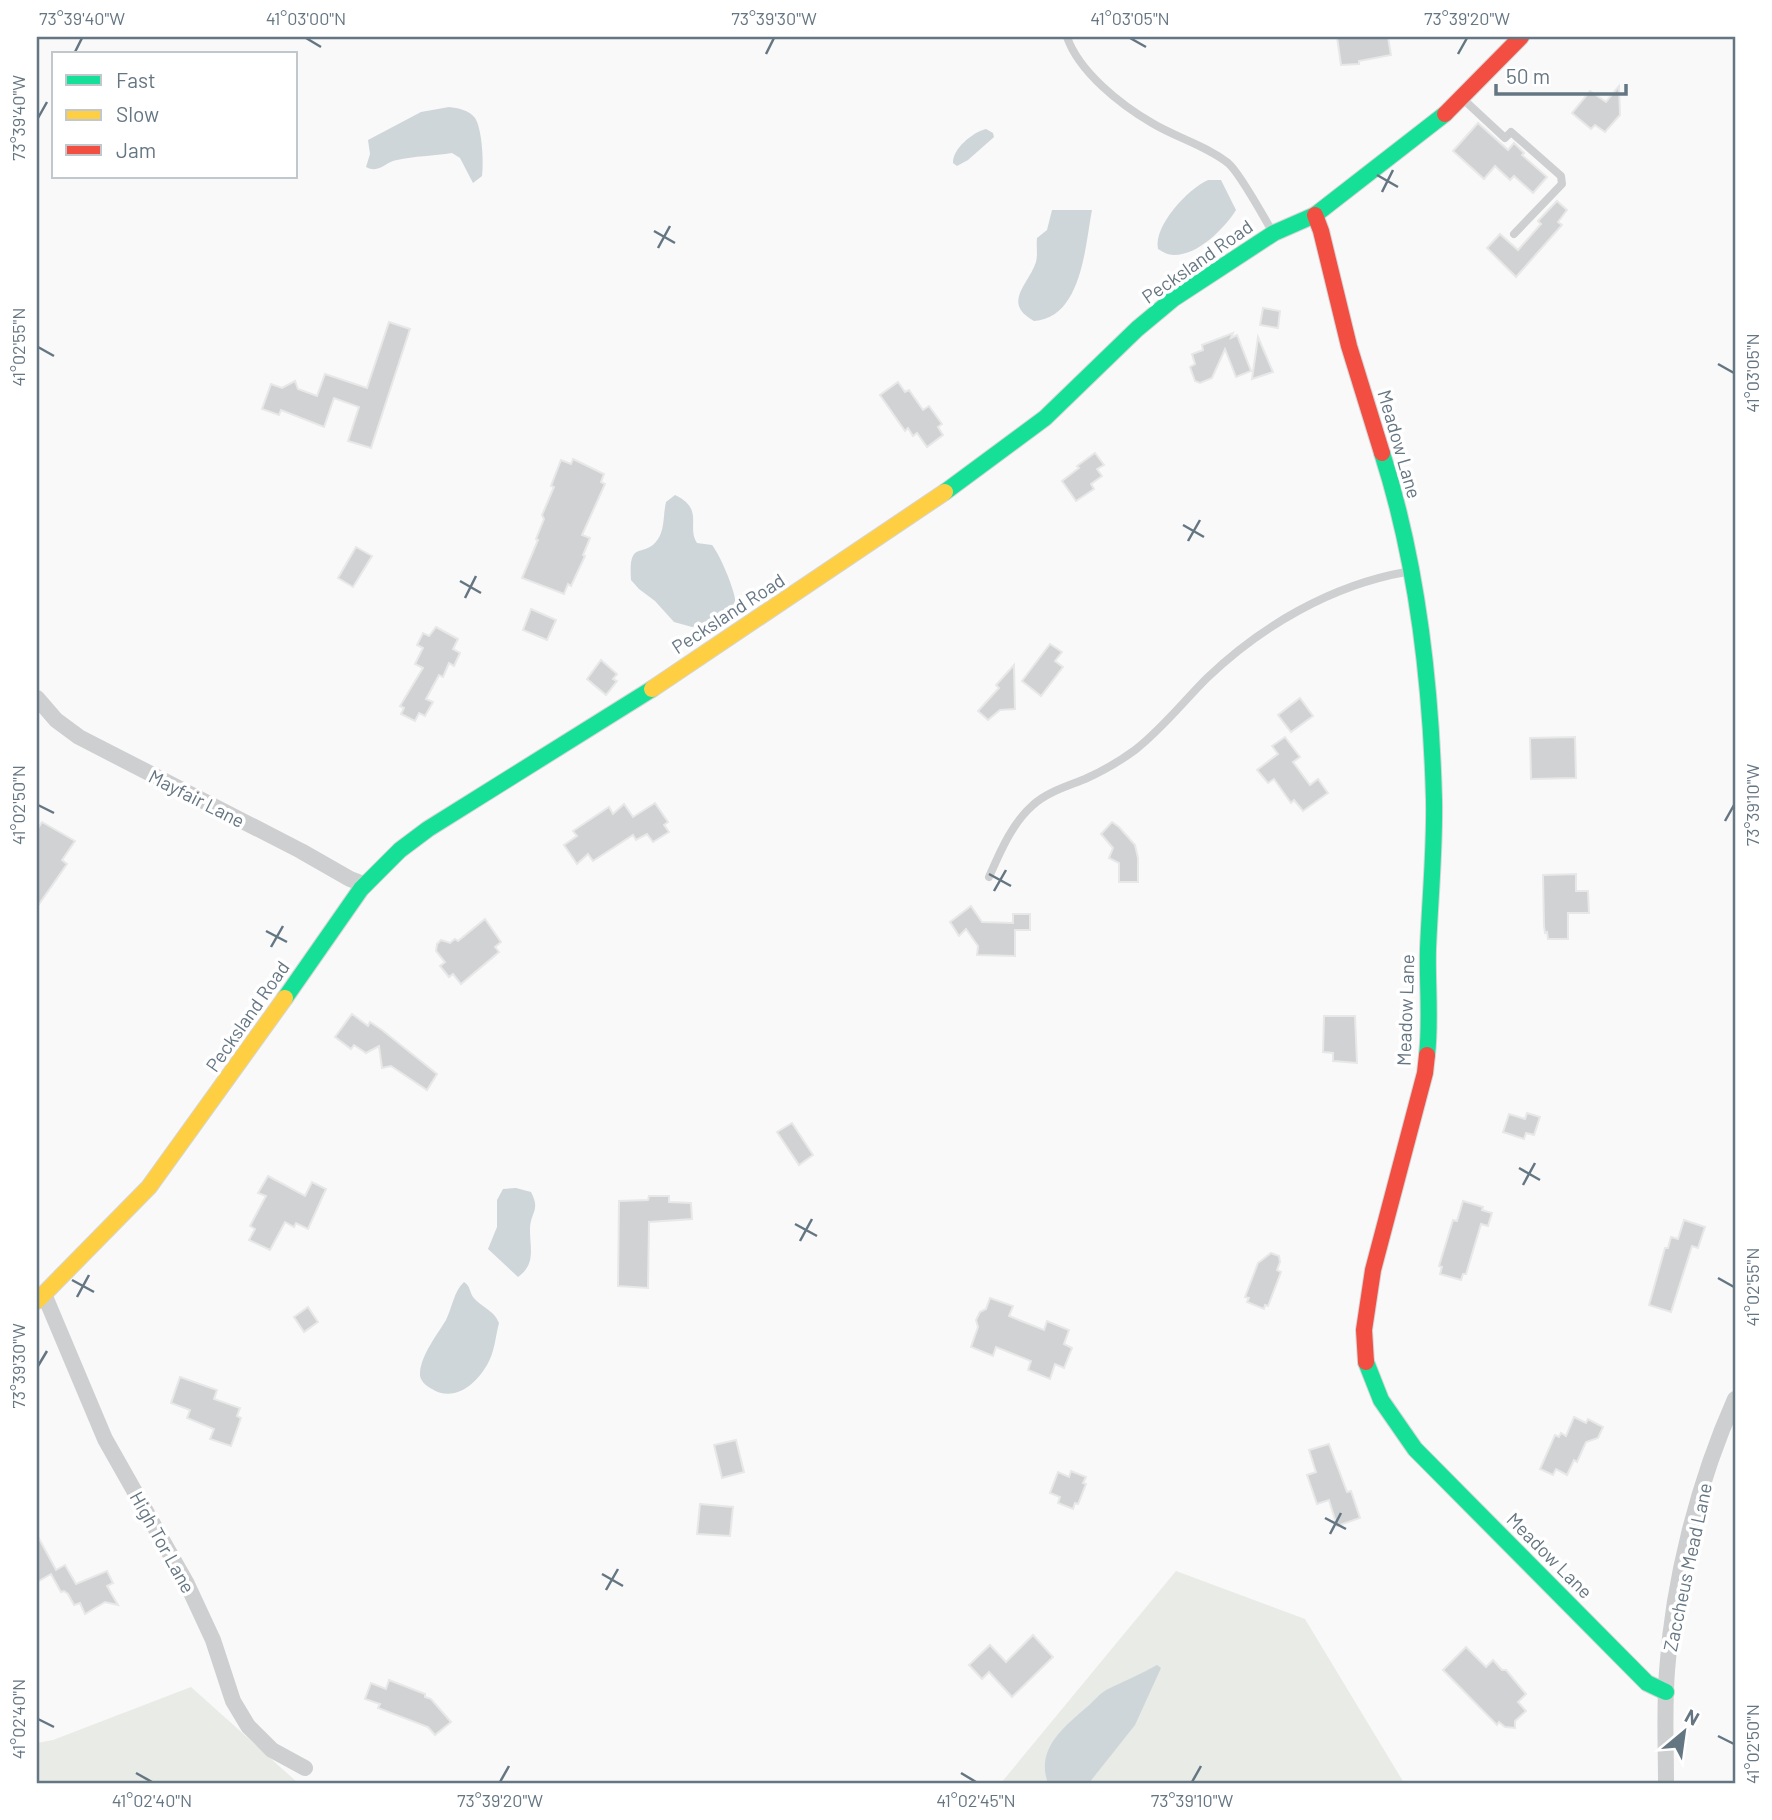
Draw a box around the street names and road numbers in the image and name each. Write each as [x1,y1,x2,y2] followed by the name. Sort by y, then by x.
[1137,214,1257,308] street label: Pecksland Road
[1374,387,1426,501] street label: Meadow Lane
[667,568,789,658] street label: Pecksland Road
[145,764,249,832] street label: Mayfair Lane
[1392,954,1418,1066] street label: Meadow Lane
[200,956,294,1076] street label: Pecksland Road
[1658,1481,1716,1653] street label: Zaccheus Mead Lane
[126,1487,200,1597] street label: High Tor Lane
[1502,1507,1598,1603] street label: Meadow Lane

